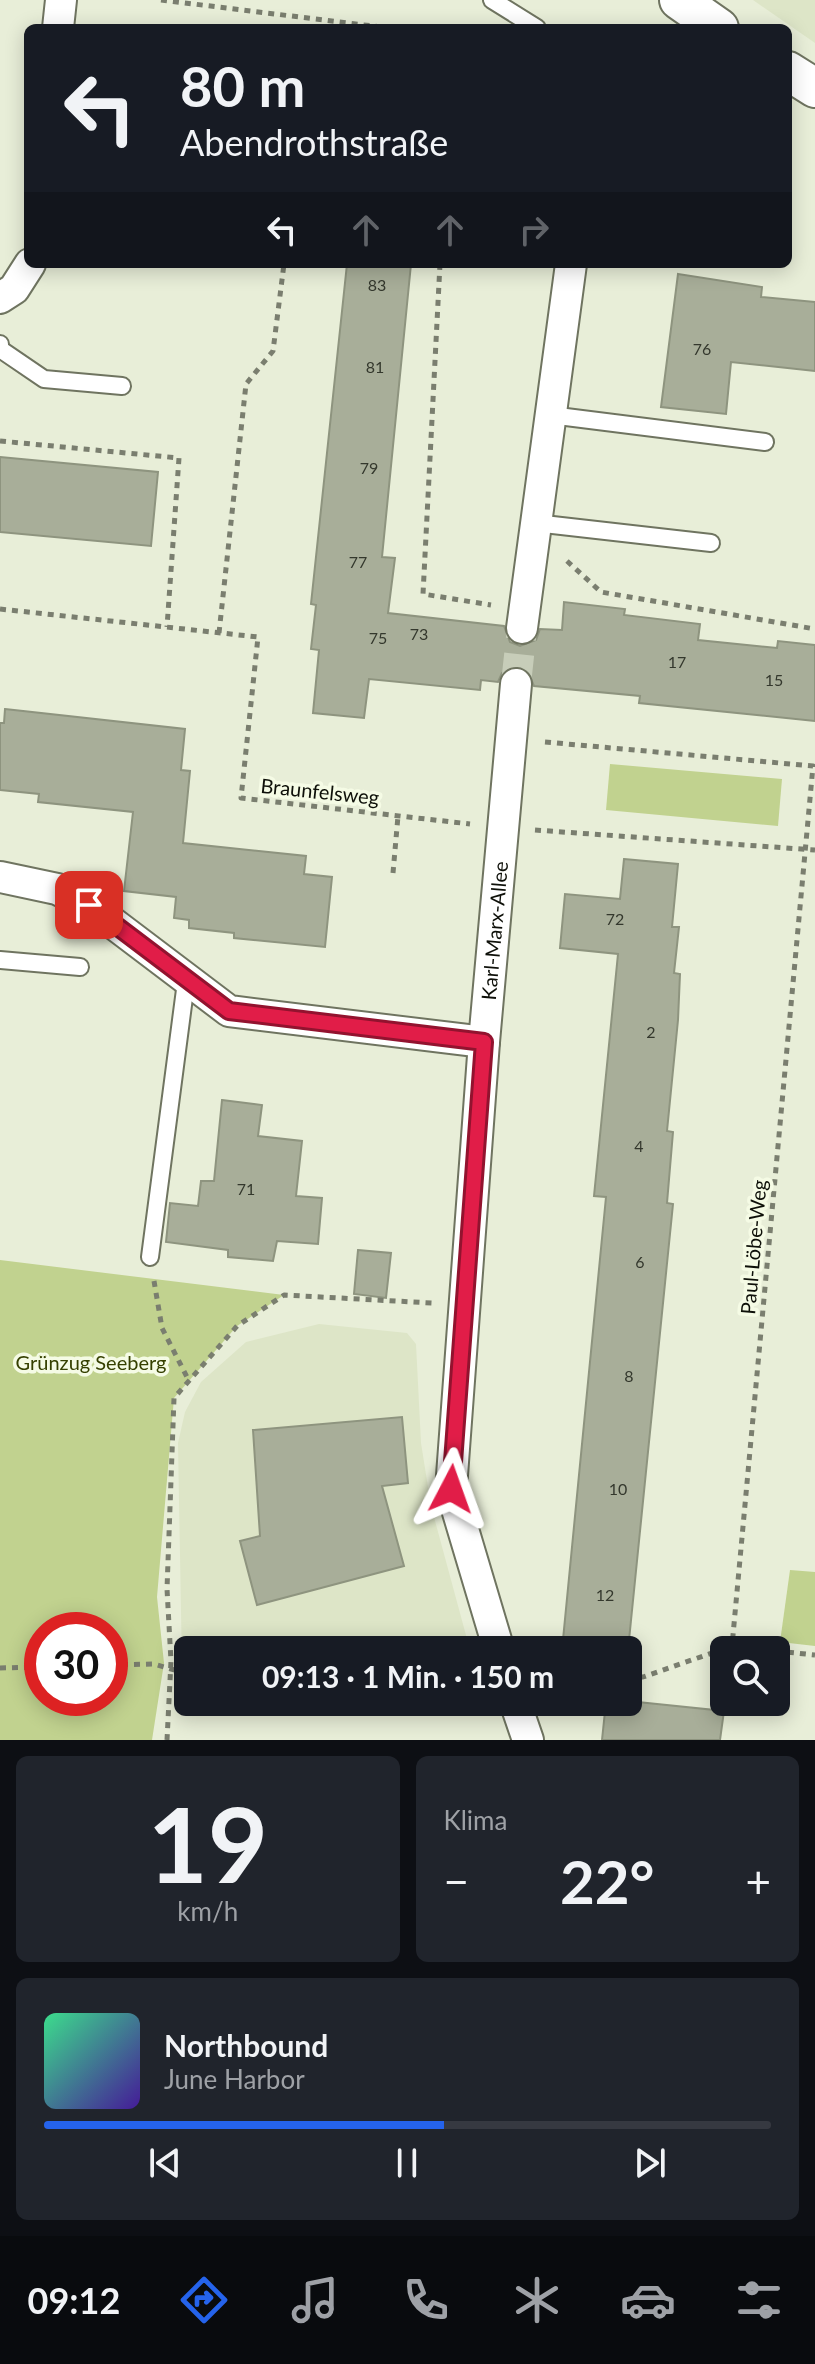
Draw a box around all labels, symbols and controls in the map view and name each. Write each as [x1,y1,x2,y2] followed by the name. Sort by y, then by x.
[180,52,305,119] text: 80 m
[48,56,152,160] icon: left
[180,120,448,164] text: Abendrothstraße
[260,208,304,252] icon: left
[344,208,388,252] icon: ahead
[428,208,472,252] icon: ahead
[512,208,556,252] icon: right
[368,275,386,294] house number: 83
[693,339,711,358] house number: 76
[366,357,384,376] house number: 81
[360,458,378,477] house number: 79
[349,552,367,571] house number: 77
[410,624,428,643] house number: 73
[369,628,387,647] house number: 75
[668,652,686,671] house number: 17
[765,670,783,689] house number: 15
[260,773,380,809] street label: Braunfelsweg
[476,860,512,1001] street label: Karl-Marx-Allee
[55,871,123,939] pin
[67,883,111,927] icon: arrive
[606,909,624,928] house number: 72
[646,1022,656,1041] house number: 2
[634,1136,644,1155] house number: 4
[237,1179,255,1198] house number: 71
[735,1179,771,1315] street label: Paul-Löbe-Weg
[635,1252,645,1271] house number: 6
[16,1350,166,1374] park label: Grünzug Seeberg
[624,1366,634,1385] house number: 8
[409,1447,493,1531] position arrow
[609,1479,627,1498] house number: 10
[596,1585,614,1604] house number: 12
[24,1612,128,1716] speed limit sign: 30
[710,1636,790,1716] map controls
[710,1636,790,1716] button: search
[262,1658,554,1694] text: 09:13 · 1 Min. · 150 m
[147,1780,268,1905] text: 19
[444,1804,507,1836] text: Klima
[560,1845,655,1917] text: 22°
[444,1855,469,1907] text: −
[745,1855,771,1907] text: +
[177,1895,238,1927] text: km/h
[164,2027,328,2063] text: Northbound
[164,2063,305,2095] text: June Harbor
[143,2141,187,2185] icon: previous
[385,2141,429,2185] icon: pause
[628,2141,672,2185] icon: next
[176,2272,232,2328] icon: directions
[287,2272,343,2328] icon: music
[398,2272,454,2328] icon: phone
[509,2272,565,2328] icon: climate
[620,2272,676,2328] icon: car
[731,2272,787,2328] icon: filters
[28,2278,120,2322] text: 09:12

